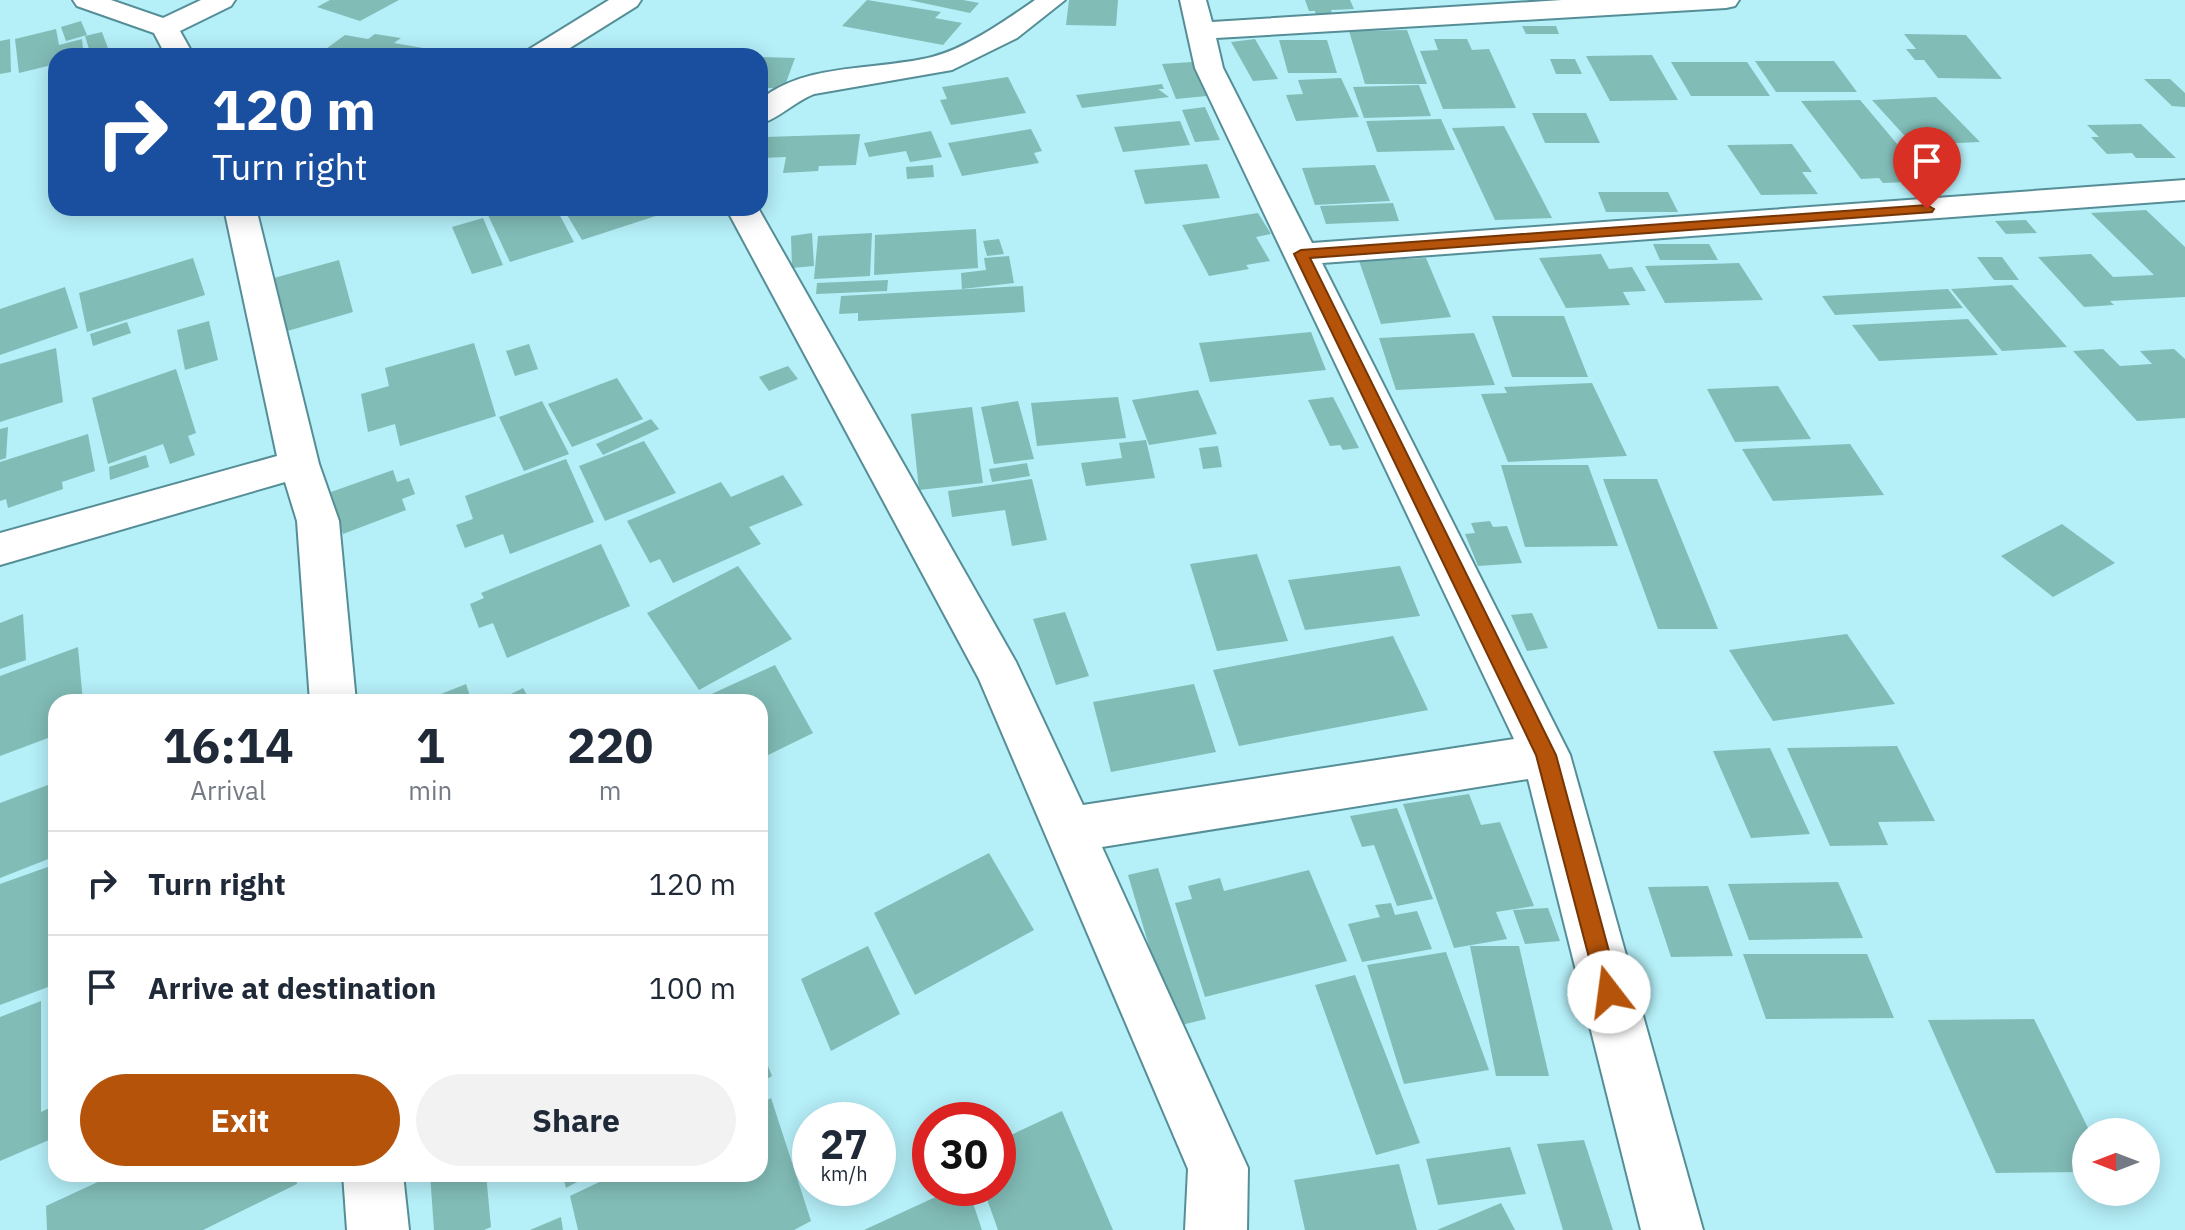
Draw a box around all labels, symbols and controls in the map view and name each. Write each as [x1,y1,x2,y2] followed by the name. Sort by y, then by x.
[212,73,376,145] text: 120 m
[80,80,184,184] icon: right
[1893,127,1961,209] pin
[1905,139,1949,183] icon: arrive
[212,143,368,190] text: Turn right
[163,714,294,776] text: 16:14
[416,714,445,776] text: 1
[567,714,653,776] text: 220
[190,773,266,807] text: Arrival
[408,773,452,807] text: min
[599,773,621,807] text: m
[80,861,124,905] icon: right
[148,864,286,903] text: Turn right
[649,864,736,903] text: 120 m
[1567,950,1651,1034] position arrow
[80,965,124,1009] icon: arrive
[148,968,436,1007] text: Arrive at destination
[649,968,736,1007] text: 100 m
[80,1074,400,1166] button: Exit
[416,1074,736,1166] button: Share
[912,1102,1016,1206] speed limit sign: 30
[820,1118,868,1170] text: 27
[2072,1118,2160,1206] north arrow
[2072,1118,2160,1206] map controls
[820,1160,868,1187] text: km/h

